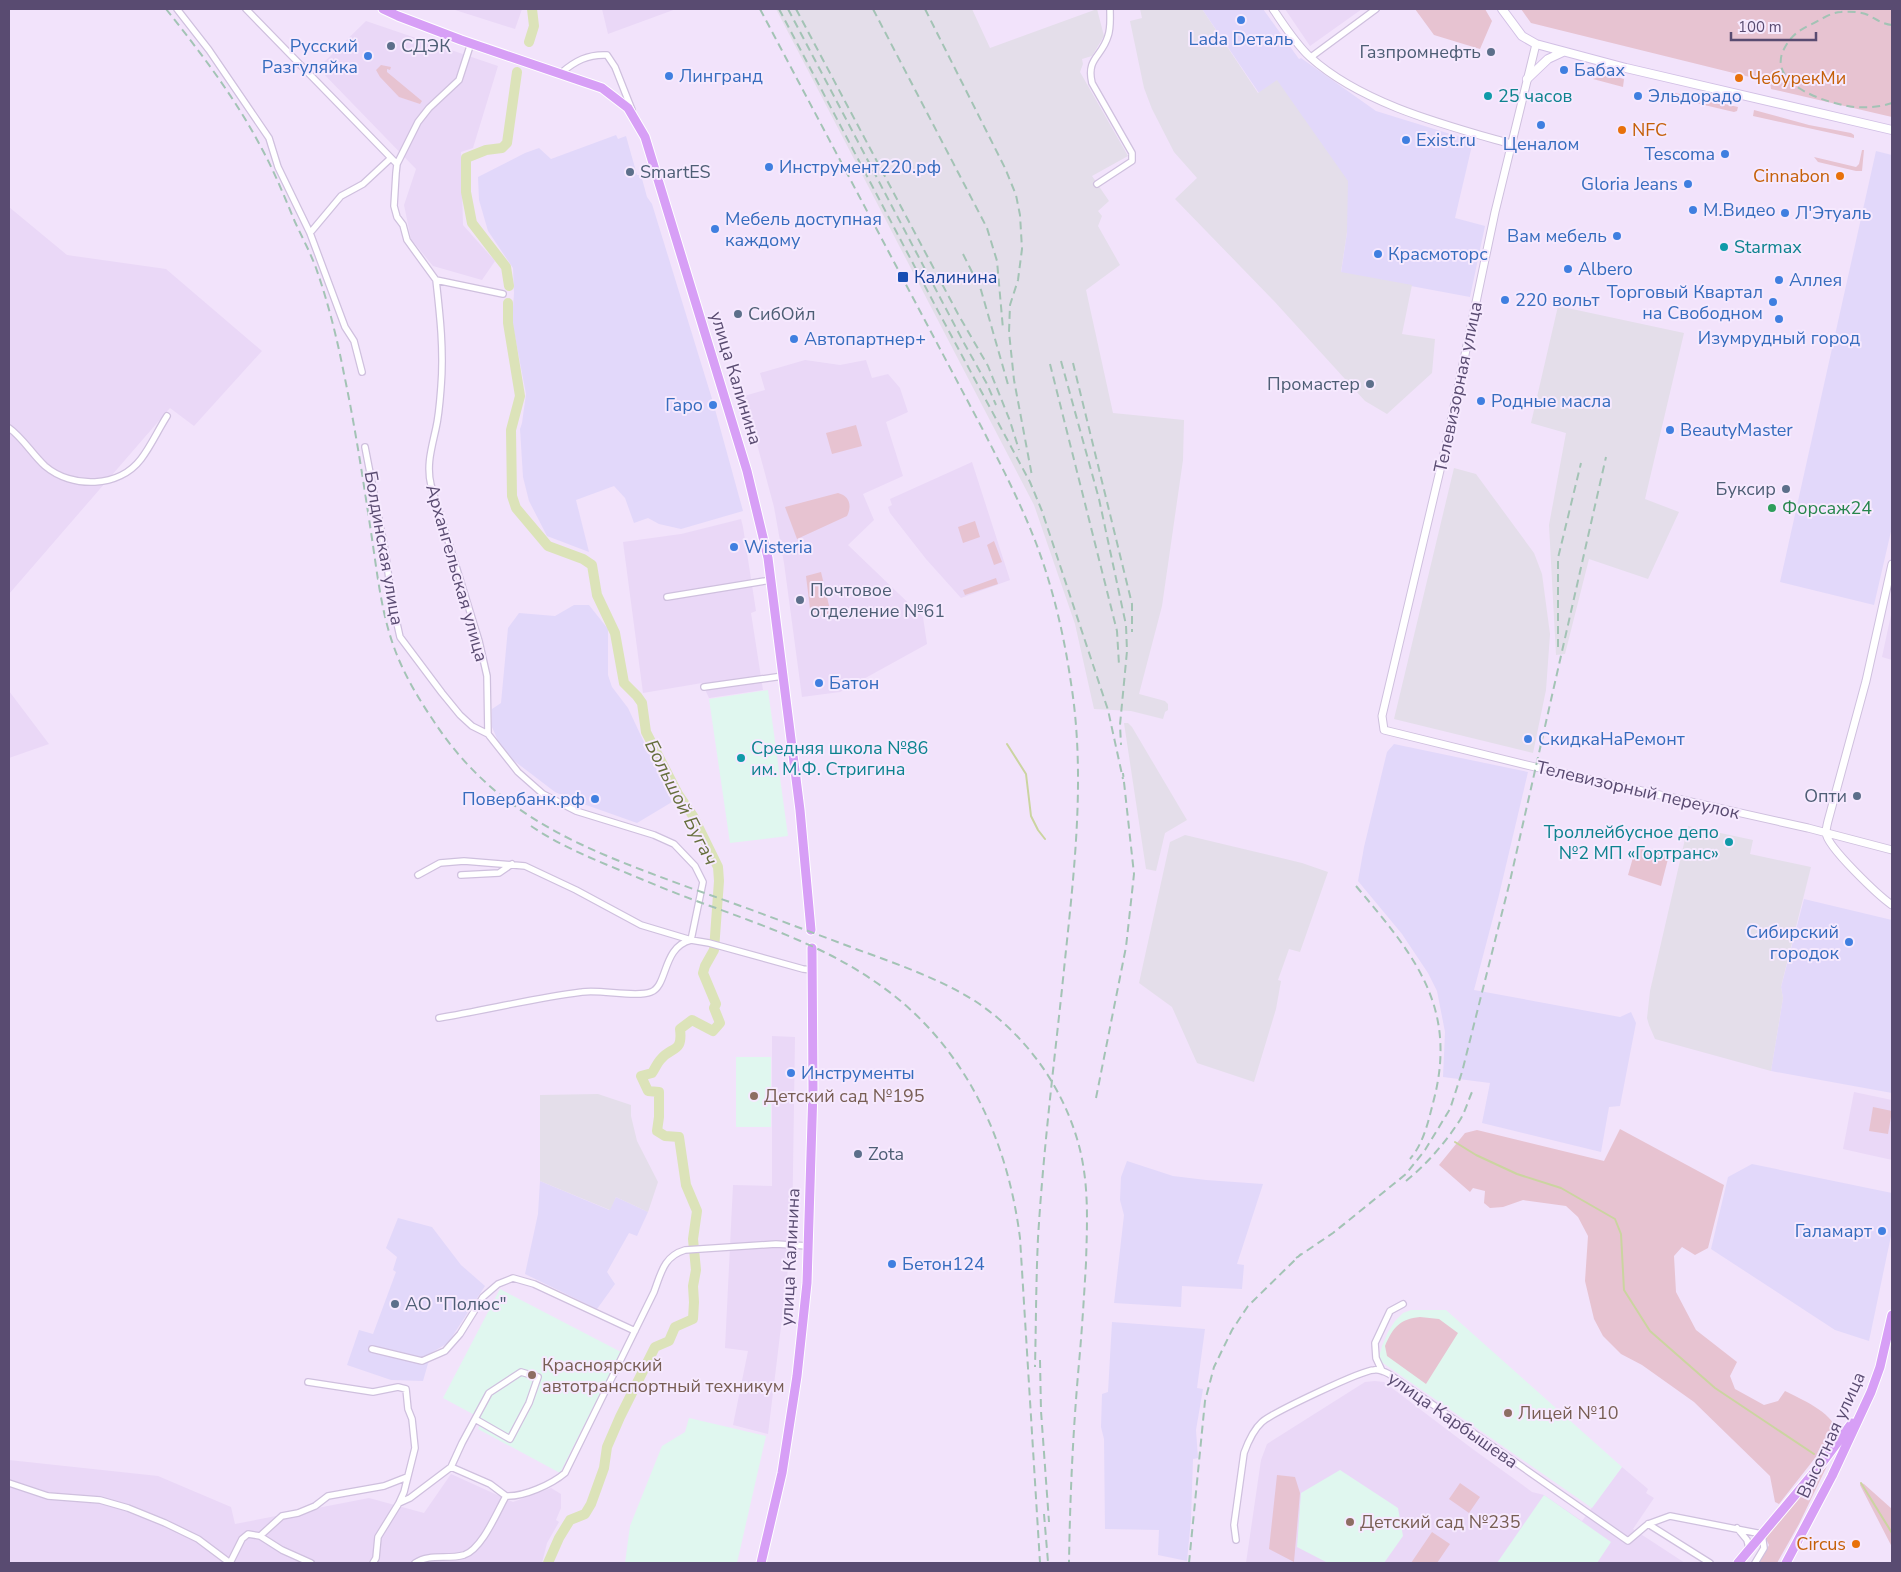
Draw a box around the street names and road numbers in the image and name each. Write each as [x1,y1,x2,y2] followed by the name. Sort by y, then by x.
[1428,299,1488,475] street label: Телевизорная улица
[704,308,768,448] street label: улица Калинина
[359,469,409,627] street label: Болдинская улица
[420,482,494,664] street label: Архангельская улица
[1534,755,1742,825] street label: Телевизорный переулок
[774,1187,806,1327] street label: улица Калинина
[1383,1366,1523,1474] street label: улица Карбышева
[1791,1368,1871,1502] street label: Высотная улица

